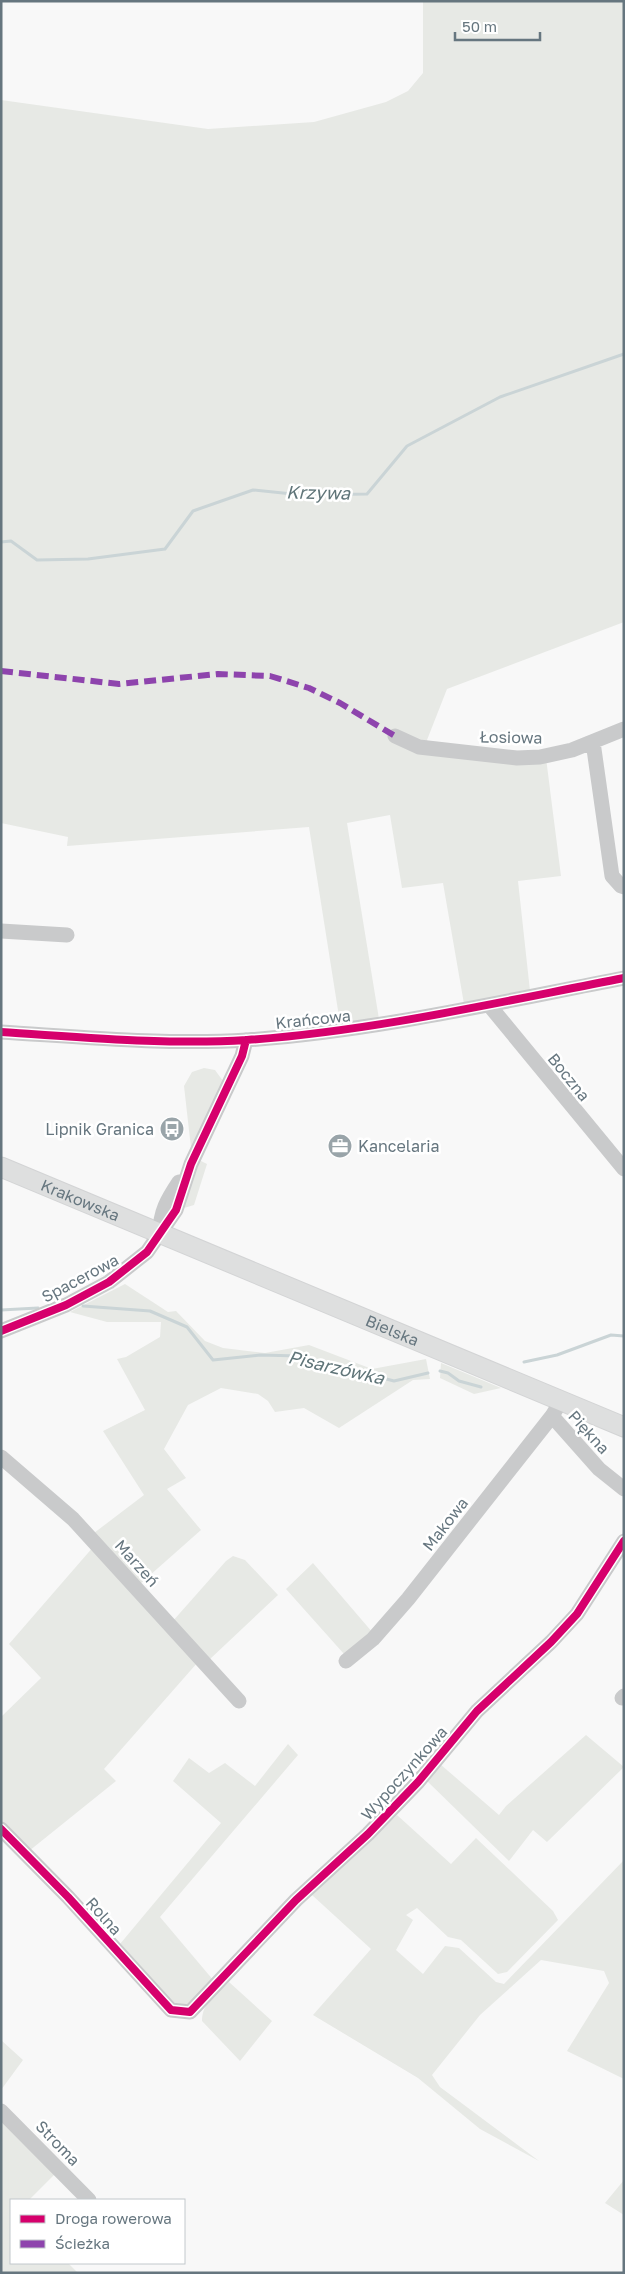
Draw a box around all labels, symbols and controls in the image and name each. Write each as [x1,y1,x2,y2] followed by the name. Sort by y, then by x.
[455,10,540,42] scale bar
[462,17,497,35] text: 50 m
[286,480,351,504] water label: Krzywa
[479,726,543,748] street label: Łosiowa
[274,1005,352,1033] street label: Krańcowa
[544,1049,594,1105] street label: Boczna
[159,1116,185,1142] bus stop icon: Lipnik Granica
[45,1119,154,1139] place label: Lipnik Granica
[327,1133,353,1159] office icon: Kancelaria
[358,1136,440,1156] place label: Kancelaria
[38,1175,123,1225] street label: Krakowska
[38,1249,122,1307] street label: Spacerowa
[363,1310,422,1350] street label: Bielska
[286,1345,387,1389] water label: Pisarzówka
[564,1406,614,1458] street label: Piękna
[418,1493,472,1555] street label: Makowa
[111,1535,163,1591] street label: Marzeń
[357,1722,451,1824] street label: Wypoczynkowa
[82,1893,126,1939] street label: Rolna
[32,2116,84,2170] street label: Stroma
[10,2199,185,2264] legend
[55,2209,172,2227] text: Droga rowerowa
[55,2234,110,2252] text: Ścieżka

